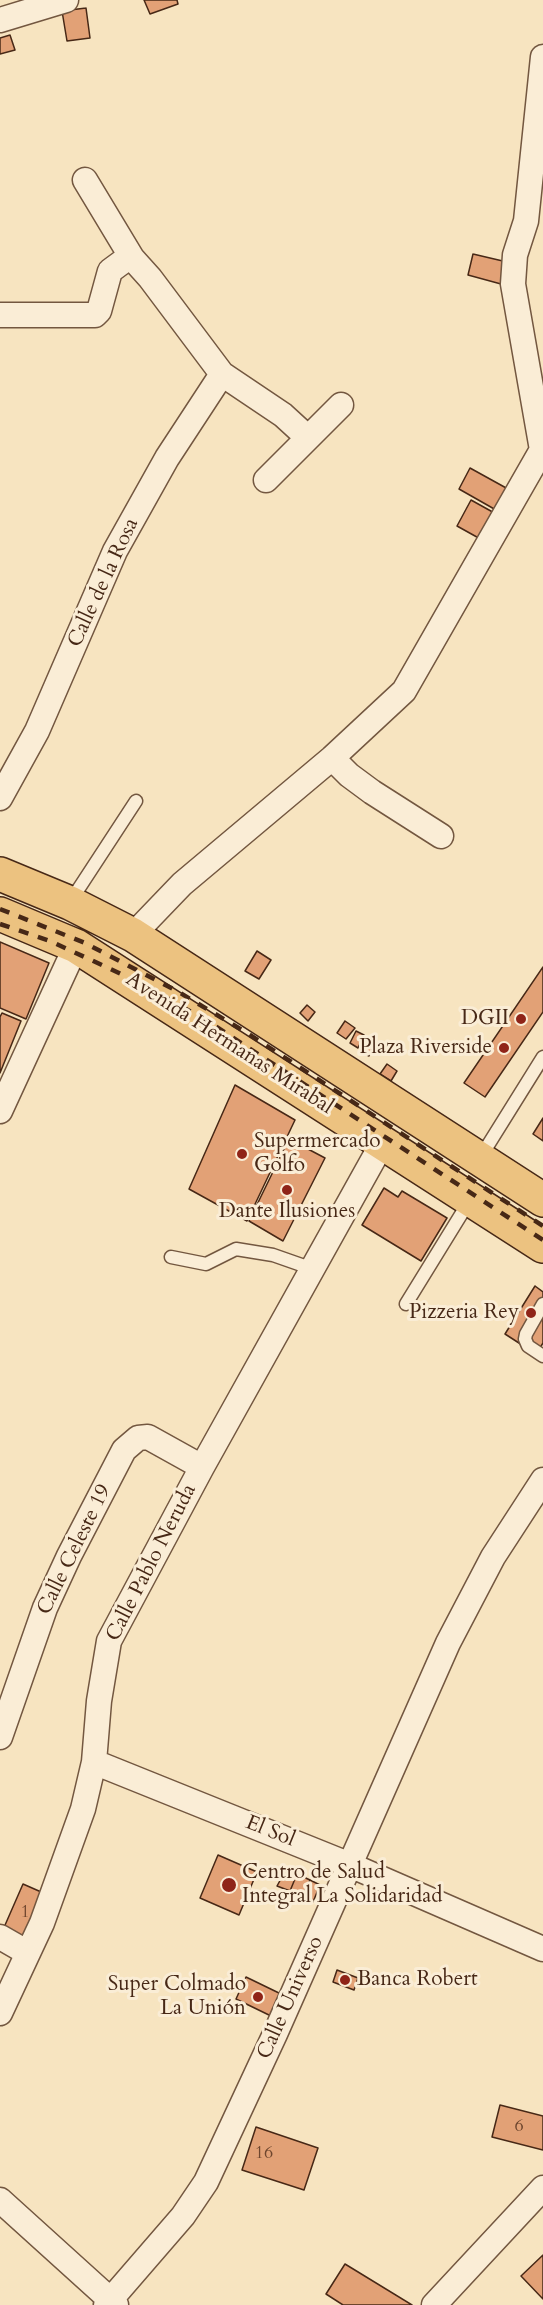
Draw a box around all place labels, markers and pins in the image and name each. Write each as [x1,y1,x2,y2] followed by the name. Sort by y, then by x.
[461,1006,509,1032] place label: DGII
[514,1012,528,1026] marker: DGII
[359,1035,492,1061] place label: Plaza Riverside
[497,1041,511,1055] marker: Plaza Riverside
[254,1129,381,1179] place label: Supermercado Golfo
[235,1147,249,1161] marker: Supermercado Golfo
[280,1183,294,1197] marker: Dante Ilusiones
[219,1199,355,1225] place label: Dante Ilusiones
[409,1300,519,1326] place label: Pizzeria Rey
[524,1306,538,1320] marker: Pizzeria Rey
[242,1860,443,1910] place label: Centro de Salud Integral La Solidaridad
[220,1876,238,1894] marker: Centro de Salud Integral La Solidaridad
[357,1967,478,1993] place label: Banca Robert
[108,1972,246,2022] place label: Super Colmado La Unión
[338,1973,352,1987] marker: Banca Robert
[251,1990,265,2004] marker: Super Colmado La Unión

